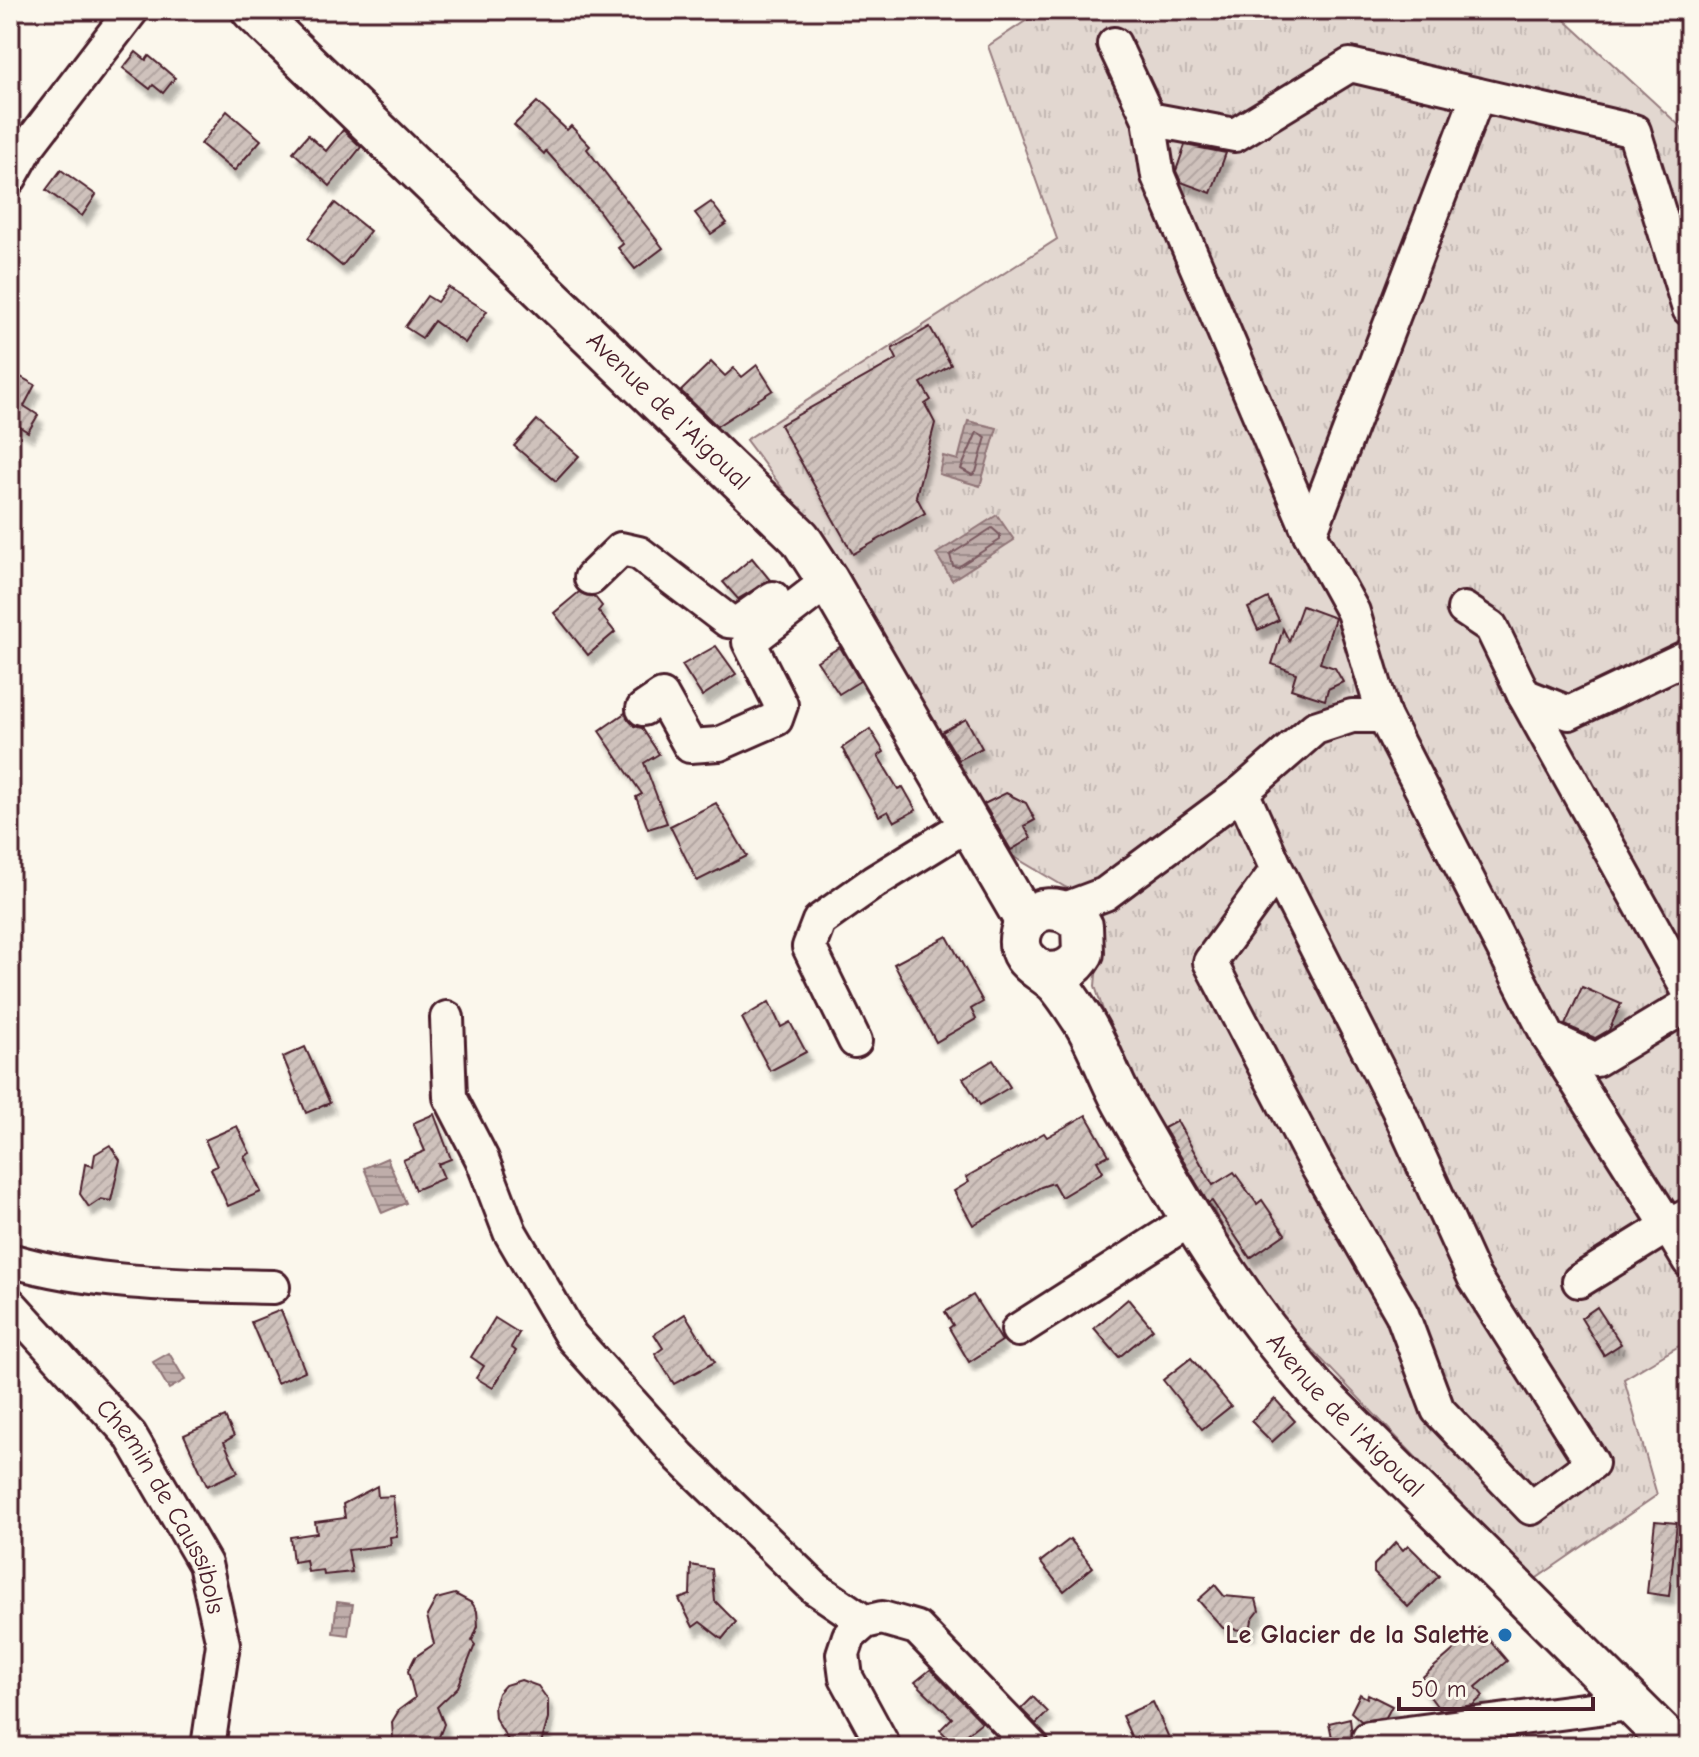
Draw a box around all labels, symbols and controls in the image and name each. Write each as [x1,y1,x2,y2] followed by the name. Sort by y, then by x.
[580,326,756,497] street label: Avenue de l'Aigoual
[1260,1327,1430,1503] street label: Avenue de l'Aigoual
[90,1393,231,1617] street label: Chemin de Caussibols
[1225,1620,1489,1650] place label: Le Glacier de la Salette
[1496,1626,1514,1644] marker: Le Glacier de la Salette
[1399,1661,1593,1711] scale bar
[1411,1675,1467,1703] text: 50 m

